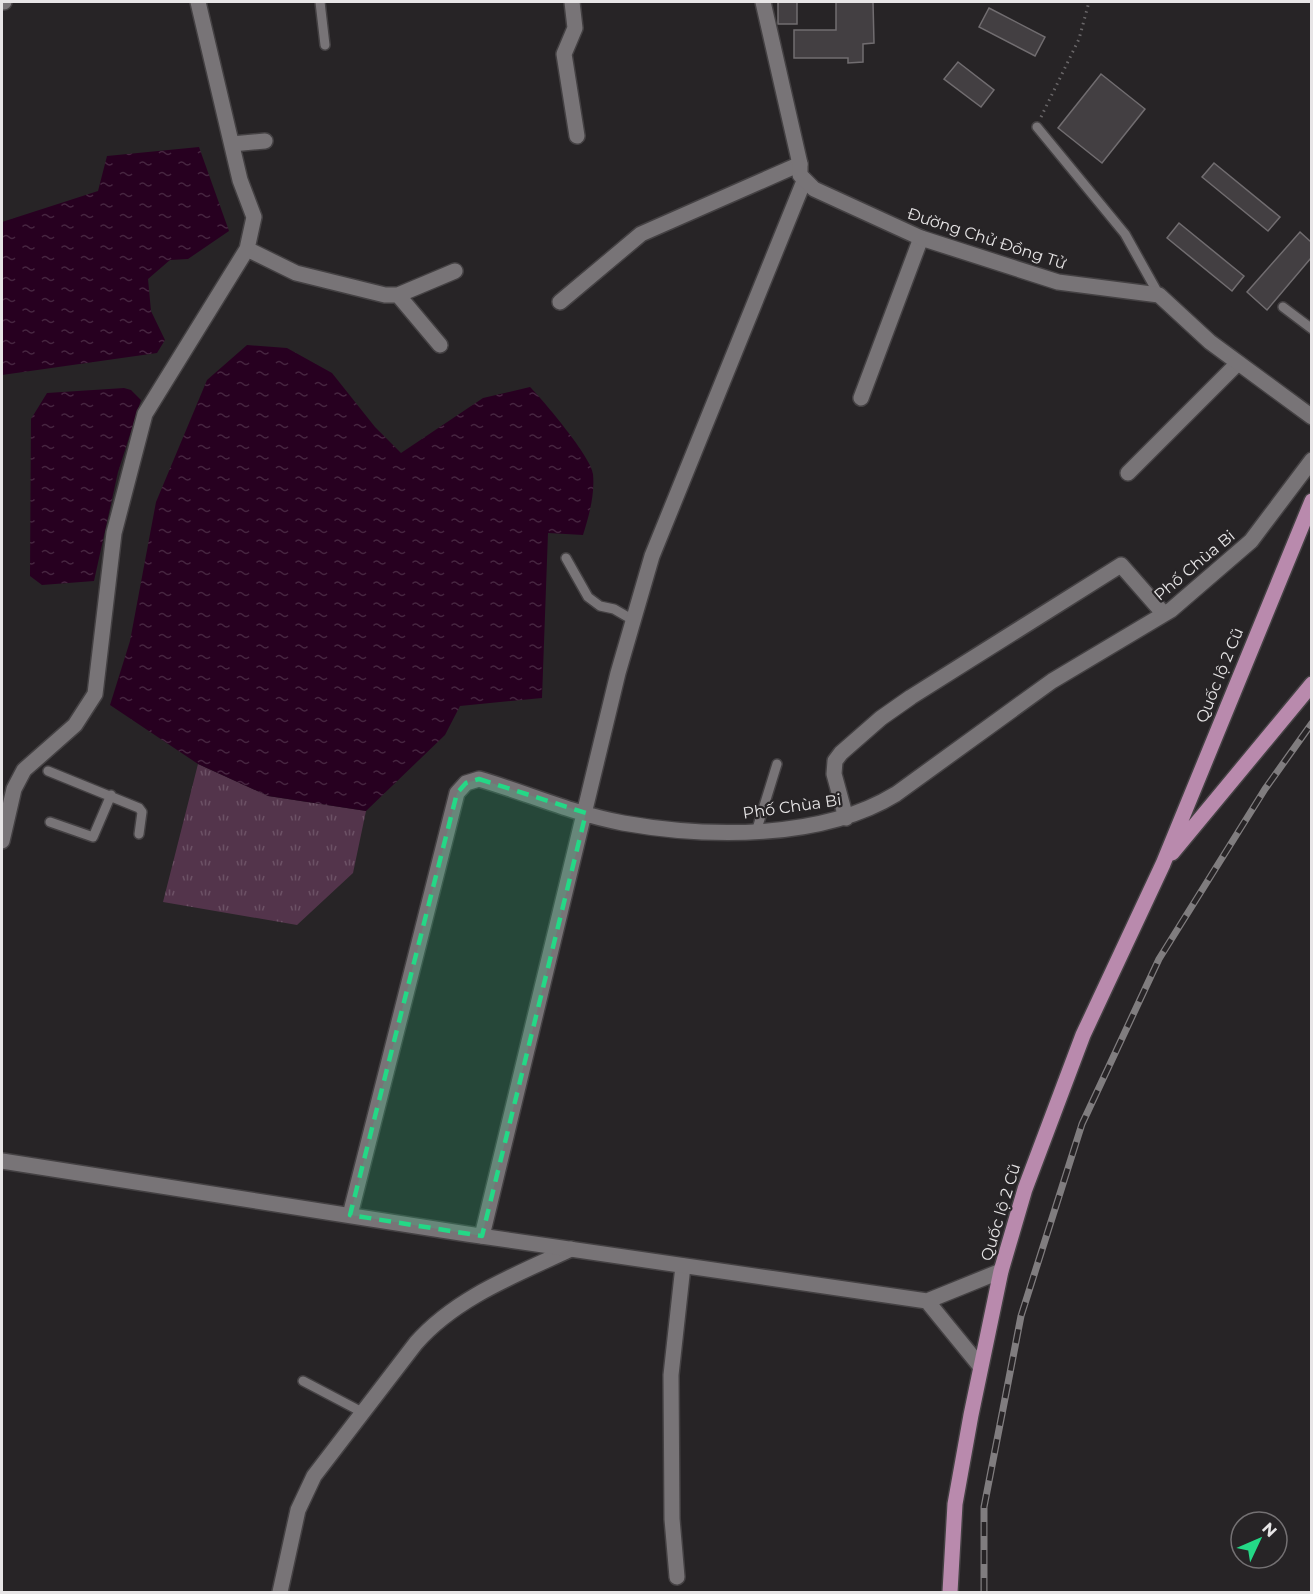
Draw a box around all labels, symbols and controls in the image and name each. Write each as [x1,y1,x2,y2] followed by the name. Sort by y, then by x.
[905,204,1069,273] street label: Đường Chử Đồng Tử
[1150,526,1239,605] street label: Phố Chùa Bi
[1192,625,1247,726] street label: Quốc lộ 2 Cũ
[742,790,843,823] street label: Phố Chùa Bi
[977,1161,1024,1263] street label: Quốc lộ 2 Cũ
[1229,1510,1289,1570] north arrow
[1258,1519,1281,1541] text: N

